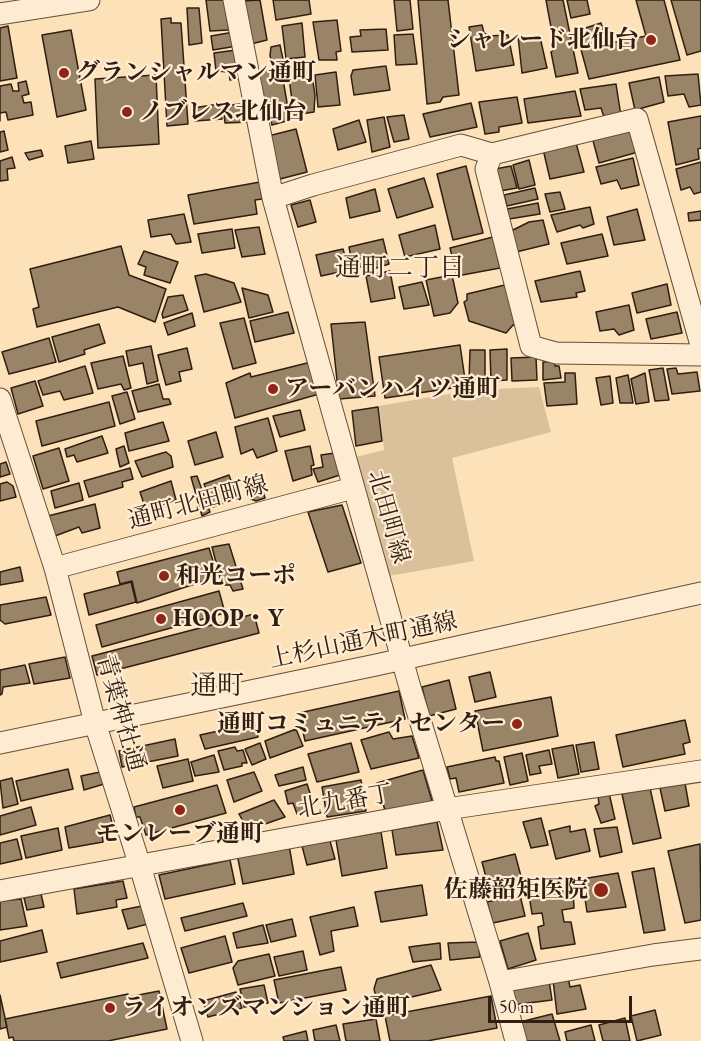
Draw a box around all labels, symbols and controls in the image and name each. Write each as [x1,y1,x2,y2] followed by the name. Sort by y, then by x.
[447,26,639,54] place label: シャレード北仙台
[644,33,658,47] marker: シャレード北仙台
[76,59,316,87] place label: グランシャルマン通町
[57,66,71,80] marker: グランシャルマン通町
[139,98,307,126] place label: ノブレス北仙台
[120,105,134,119] marker: ノブレス北仙台
[335,253,465,285] district label: 通町二丁目
[285,375,500,403] place label: アーバンハイツ通町
[266,382,280,396] marker: アーバンハイツ通町
[361,467,415,567] street label: 北田町線
[125,470,271,536] street label: 通町北田町線
[176,562,296,590] place label: 和光コーポ
[157,569,171,583] marker: 和光コーポ
[173,605,283,633] place label: HOOP・Y
[266,607,460,675] street label: 上杉山通木町通線
[154,612,168,626] marker: HOOP・Y
[90,651,150,775] street label: 青葉神社通
[190,671,244,703] district label: 通町
[217,710,505,738] place label: 通町コミュニティセンター
[510,717,524,731] marker: 通町コミュニティセンター
[295,779,395,825] street label: 北九番丁
[173,803,187,817] marker: モンレーブ通町
[96,820,264,848] place label: モンレーブ通町
[444,876,588,904] place label: 佐藤韶矩医院
[592,881,610,899] marker: 佐藤韶矩医院
[491,984,635,1022] scale bar
[122,994,410,1022] place label: ライオンズマンション通町
[499,995,534,1018] text: 50 m
[103,1001,117,1015] marker: ライオンズマンション通町

